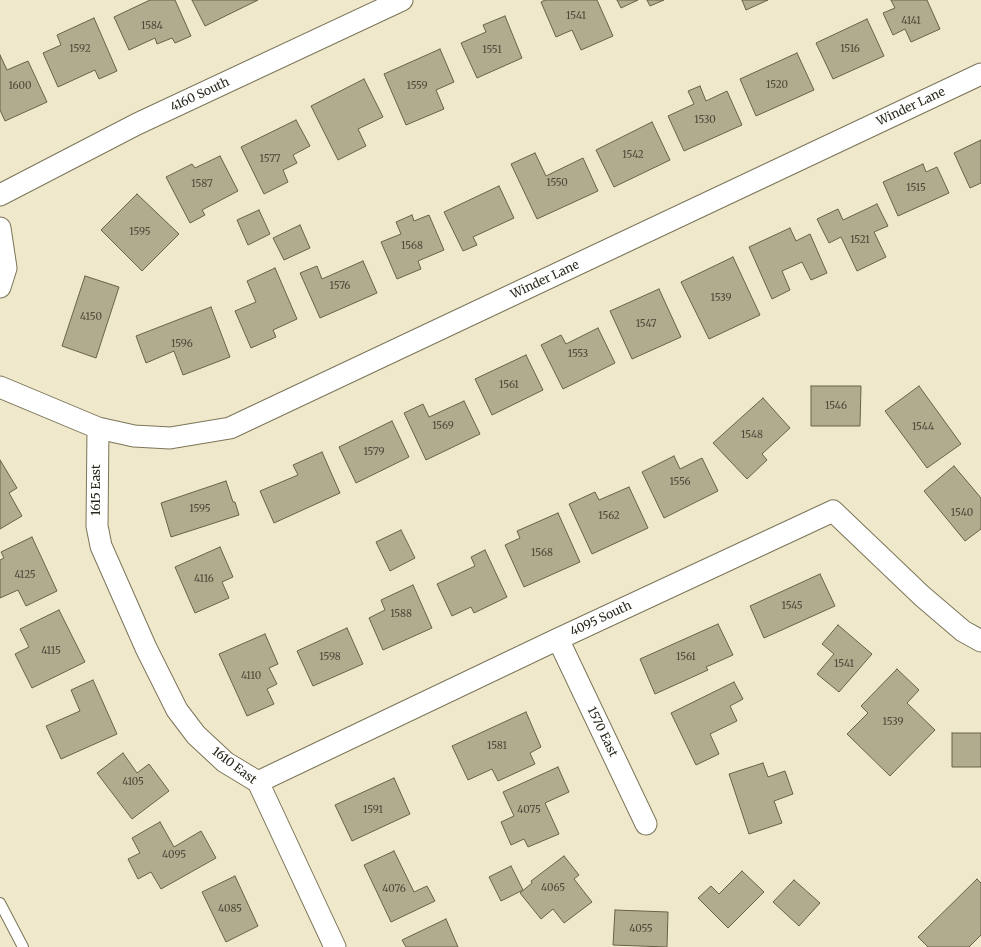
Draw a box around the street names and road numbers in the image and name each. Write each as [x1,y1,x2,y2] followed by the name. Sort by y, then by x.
[168,75,232,115] street label: 4160 South
[874,85,948,129] street label: Winder Lane
[508,258,582,302] street label: Winder Lane
[90,464,104,516] street label: 1615 East
[568,599,634,639] street label: 4095 South
[584,705,620,759] street label: 1570 East
[209,745,259,787] street label: 1610 East

